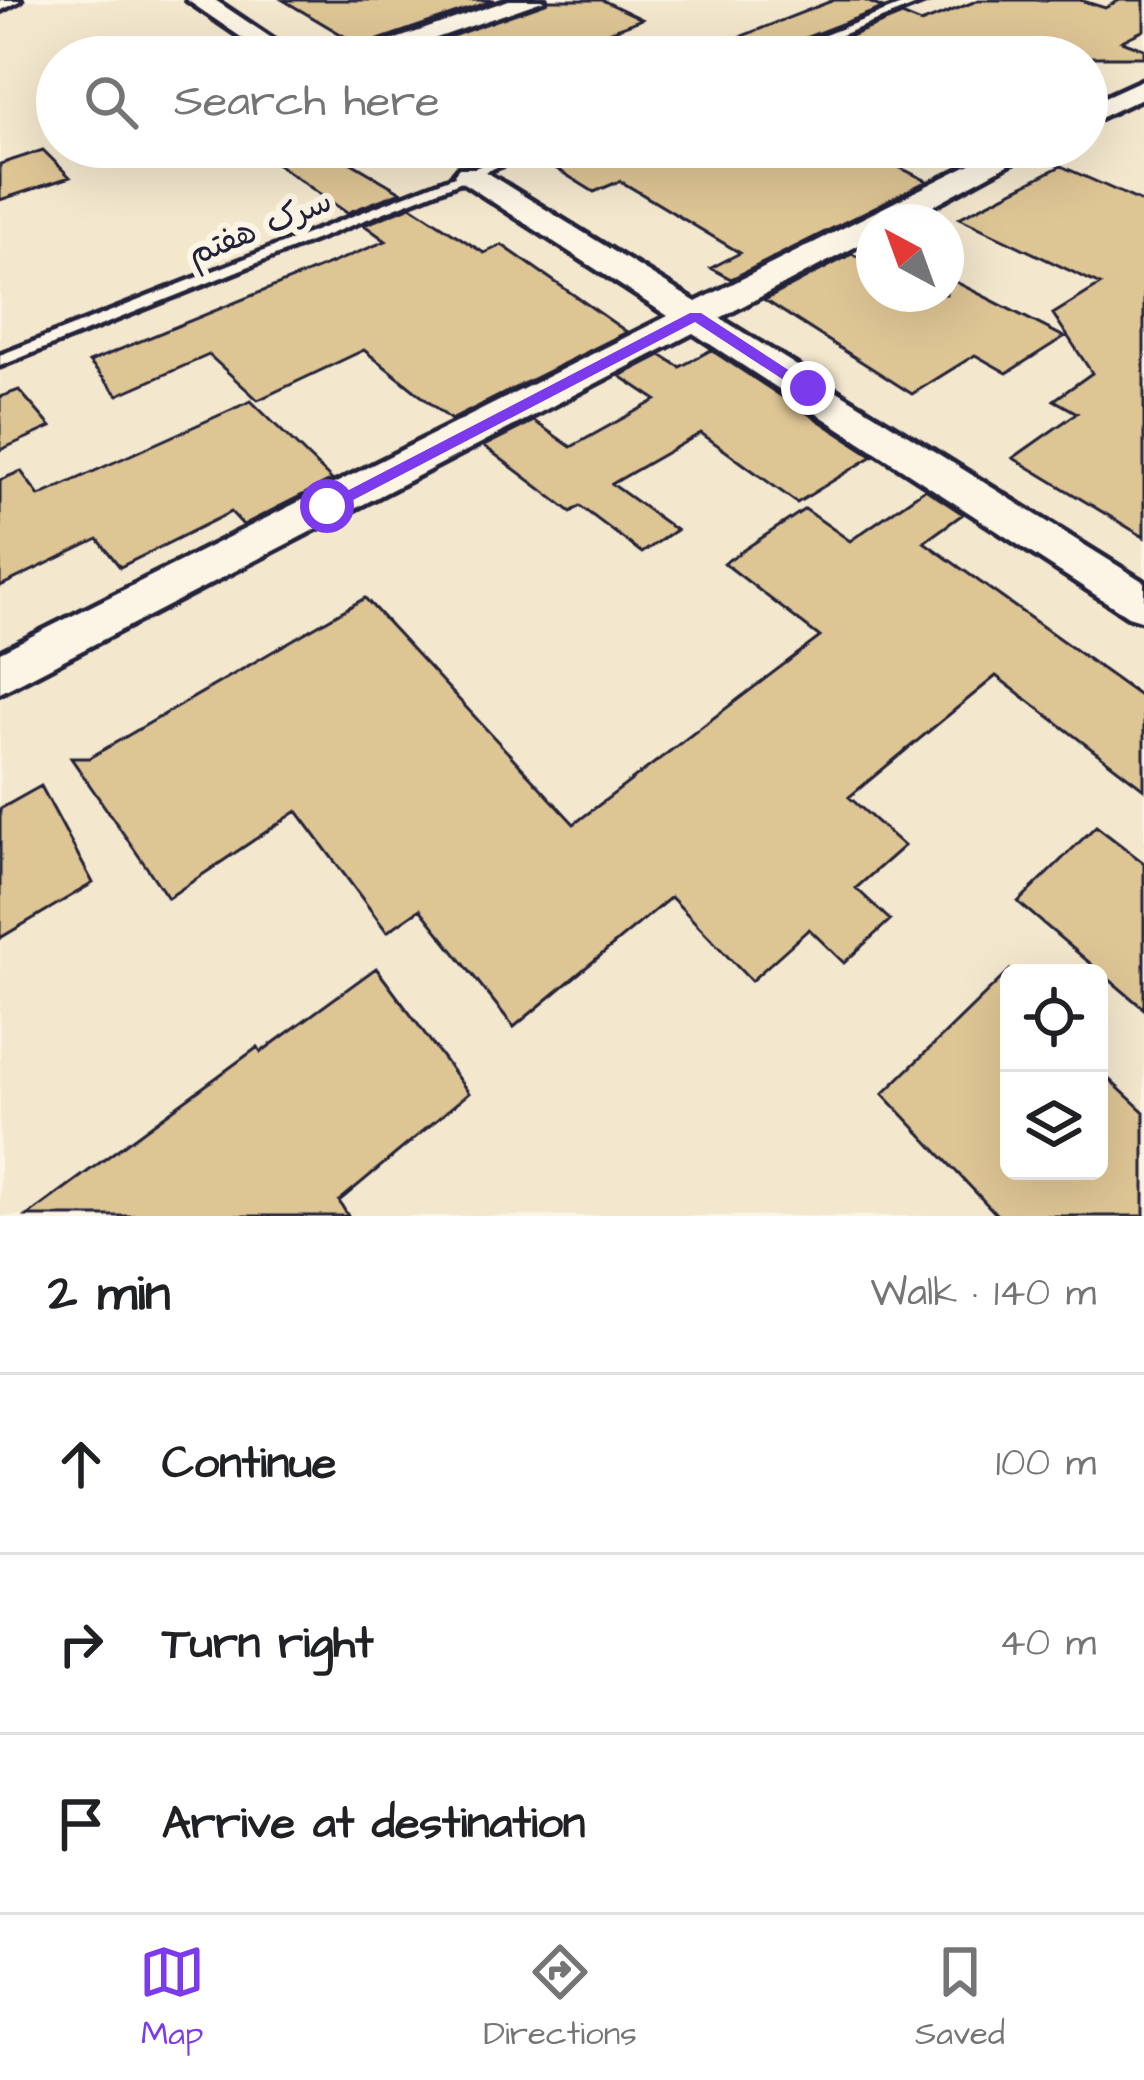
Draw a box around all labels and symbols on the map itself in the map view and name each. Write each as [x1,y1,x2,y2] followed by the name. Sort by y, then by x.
[181,178,339,279] street label: سرک هفتم
[856,204,964,312] north arrow
[781,361,835,415] route end
[300,479,354,533] route start

